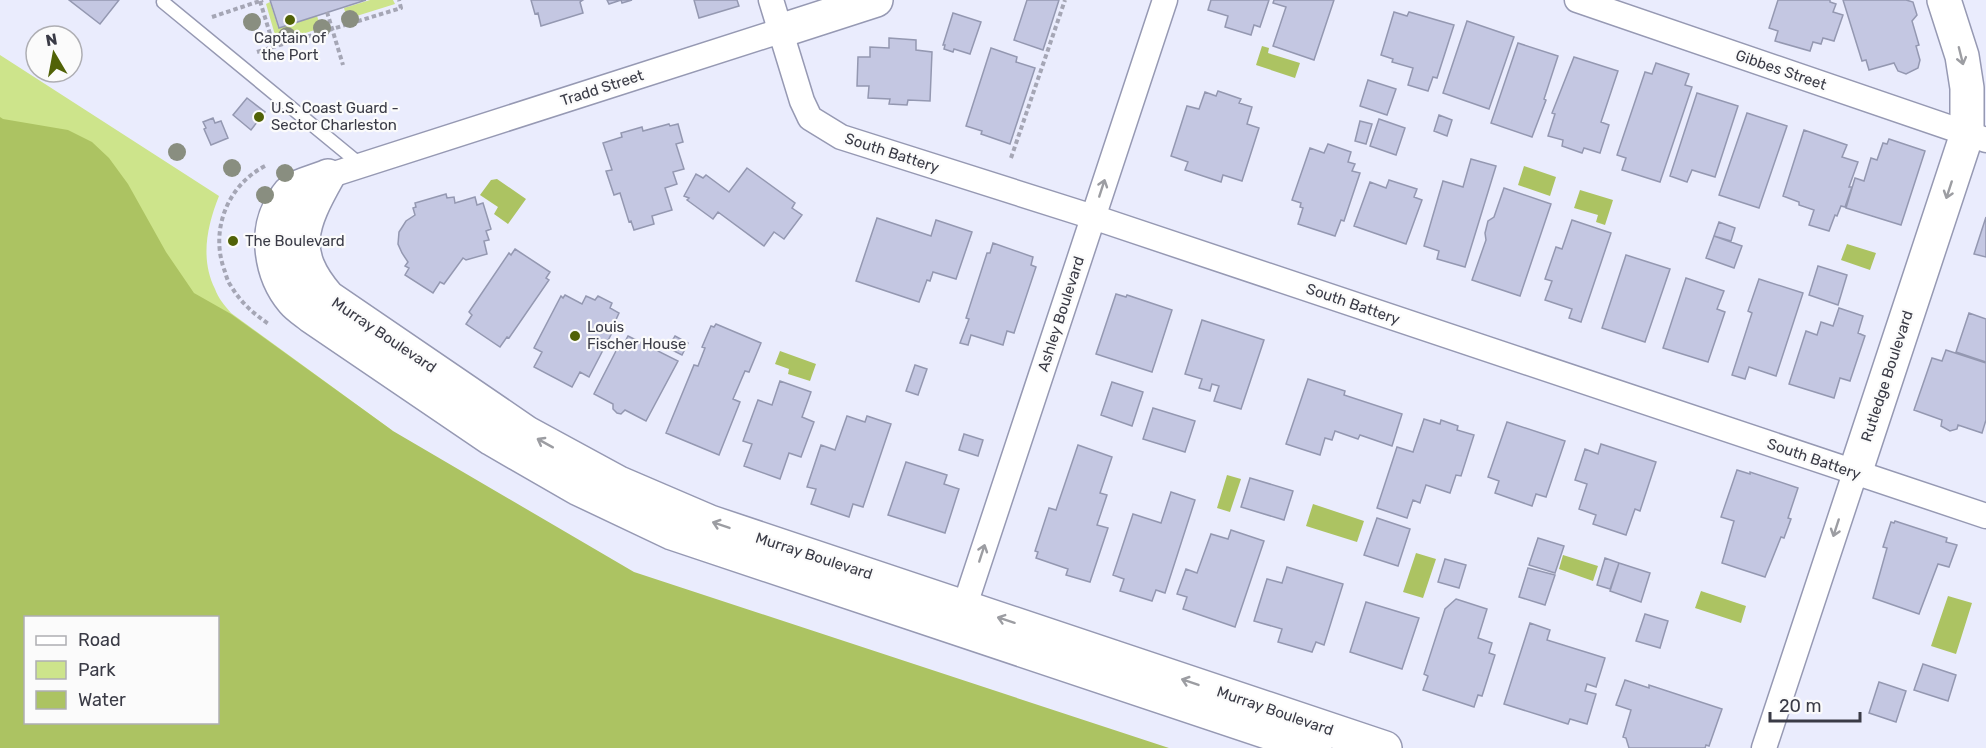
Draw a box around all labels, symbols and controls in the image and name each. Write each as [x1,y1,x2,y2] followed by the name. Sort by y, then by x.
[283,13,297,27] marker: Captain of the Port
[24,24,84,84] north arrow
[44,29,59,50] text: N
[254,29,326,64] place label: Captain of the Port
[1733,46,1829,94] street label: Gibbes Street
[1956,46,1968,65] one-way arrow
[558,66,646,110] street label: Tradd Street
[271,99,399,134] place label: U.S. Coast Guard - Sector Charleston
[252,110,266,124] marker: U.S. Coast Guard - Sector Charleston
[843,129,941,177] street label: South Battery
[1098,179,1109,198] one-way arrow
[1943,180,1954,199] one-way arrow
[245,232,345,250] place label: The Boulevard
[226,234,240,248] marker: The Boulevard
[1034,254,1088,374] street label: Ashley Boulevard
[1304,280,1402,328] street label: South Battery
[328,293,440,377] street label: Murray Boulevard
[1857,308,1917,444] street label: Rutledge Boulevard
[587,318,686,353] place label: Louis Fischer House
[568,329,582,343] marker: Louis Fischer House
[1765,435,1863,483] street label: South Battery
[536,437,554,448] one-way arrow
[1830,518,1841,537] one-way arrow
[712,519,731,530] one-way arrow
[753,529,875,583] street label: Murray Boulevard
[978,544,989,563] one-way arrow
[997,613,1016,624] one-way arrow
[24,616,219,724] legend
[78,629,121,651] text: Road
[78,659,116,681] text: Park
[1181,676,1200,687] one-way arrow
[1214,683,1336,739] street label: Murray Boulevard
[1770,685,1860,723] scale bar
[78,689,126,711] text: Water
[1779,695,1821,717] text: 20 m

